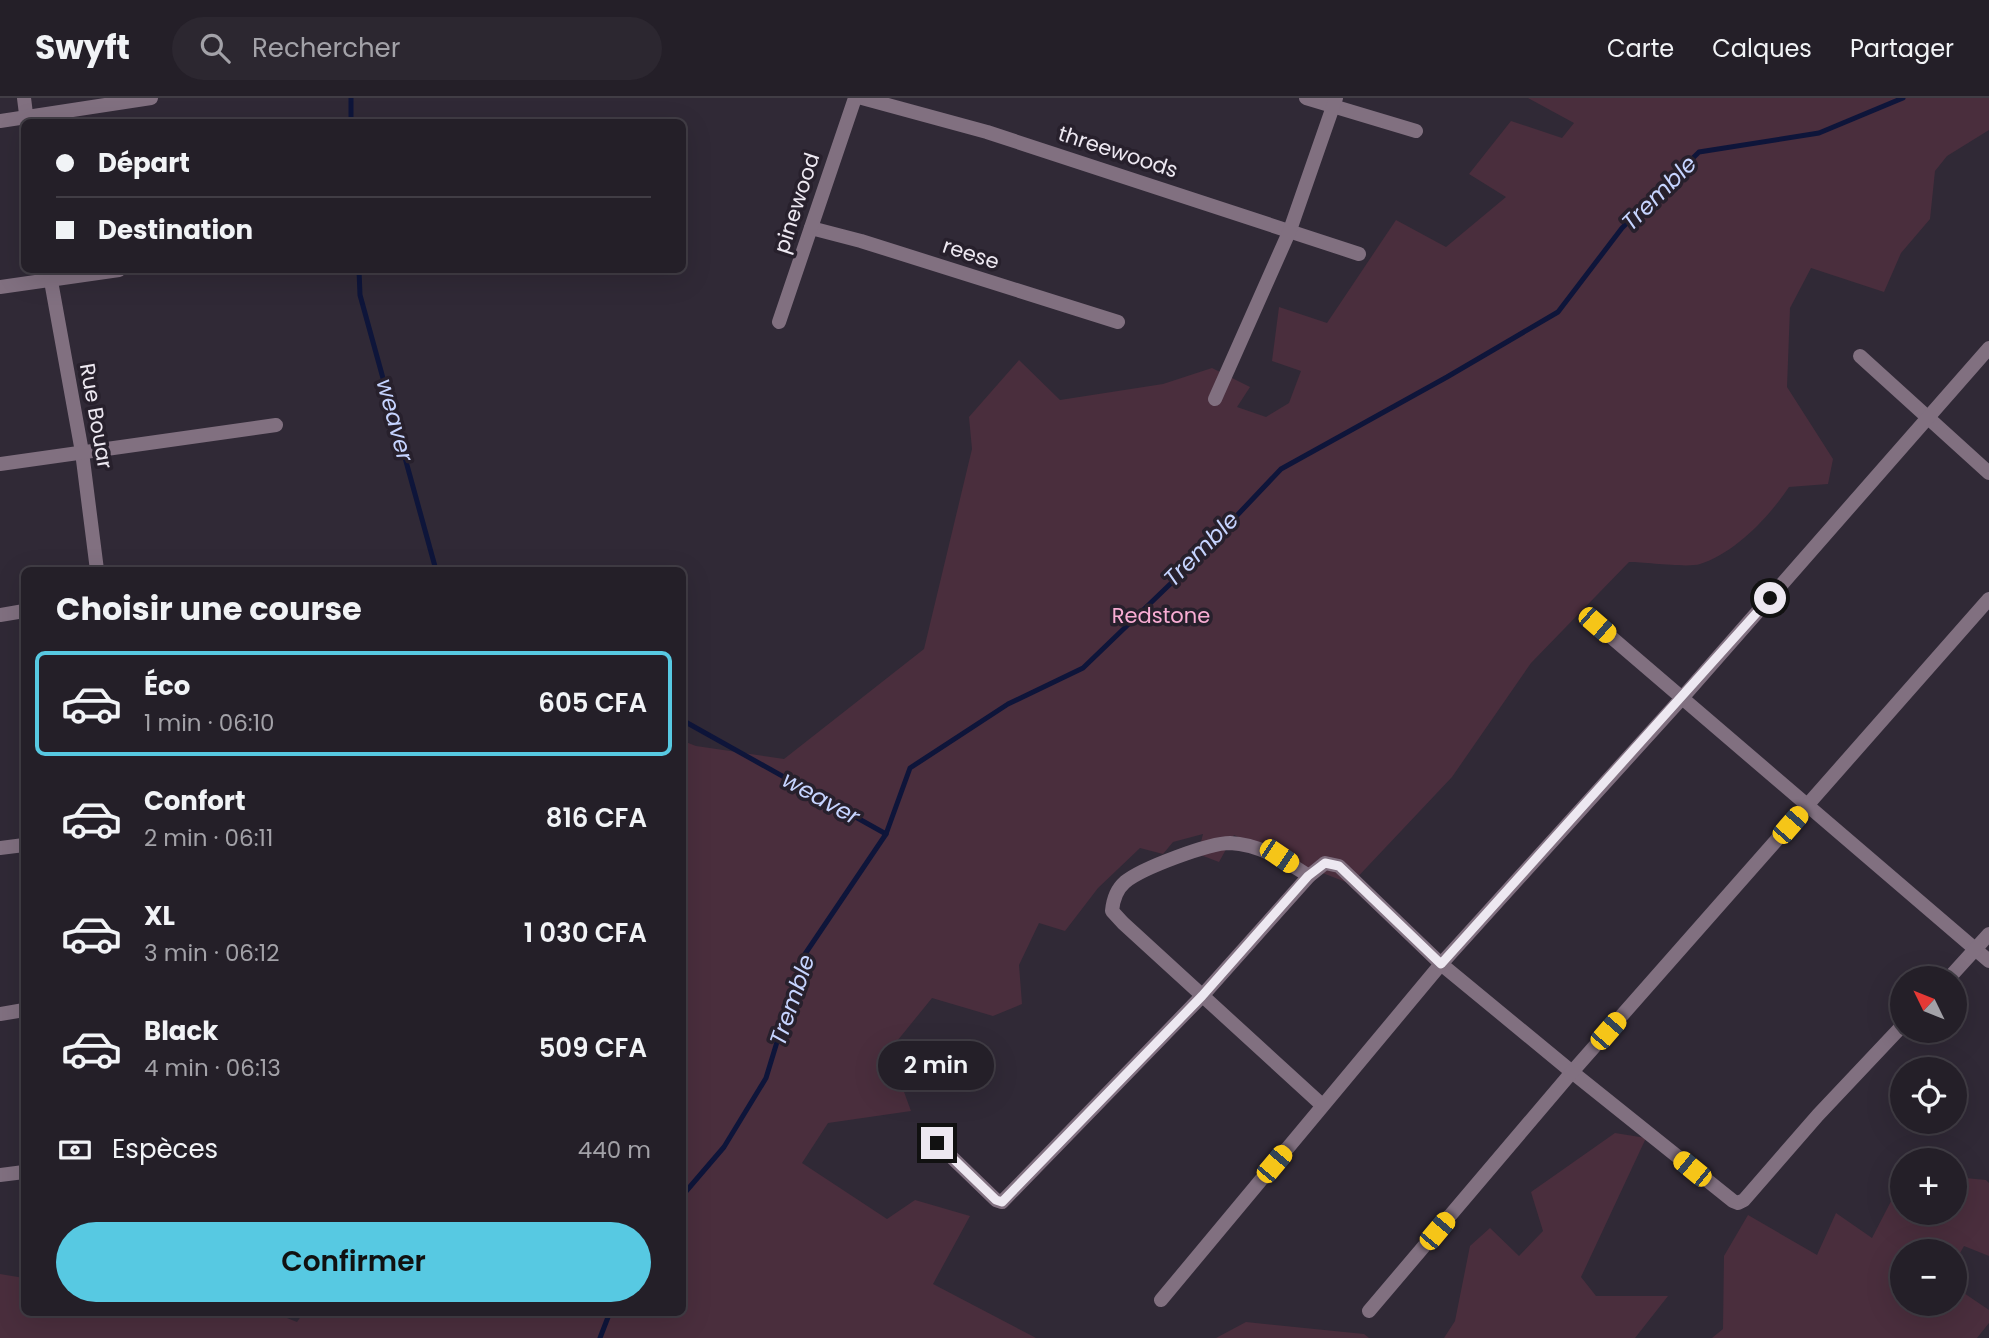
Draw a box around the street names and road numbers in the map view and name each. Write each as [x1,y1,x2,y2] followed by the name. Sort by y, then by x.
[1055,119,1182,185] street label: threewoods
[767,149,826,257] street label: pinewood
[939,231,1003,276] street label: reese
[73,361,120,471] street label: Rue Bouar

